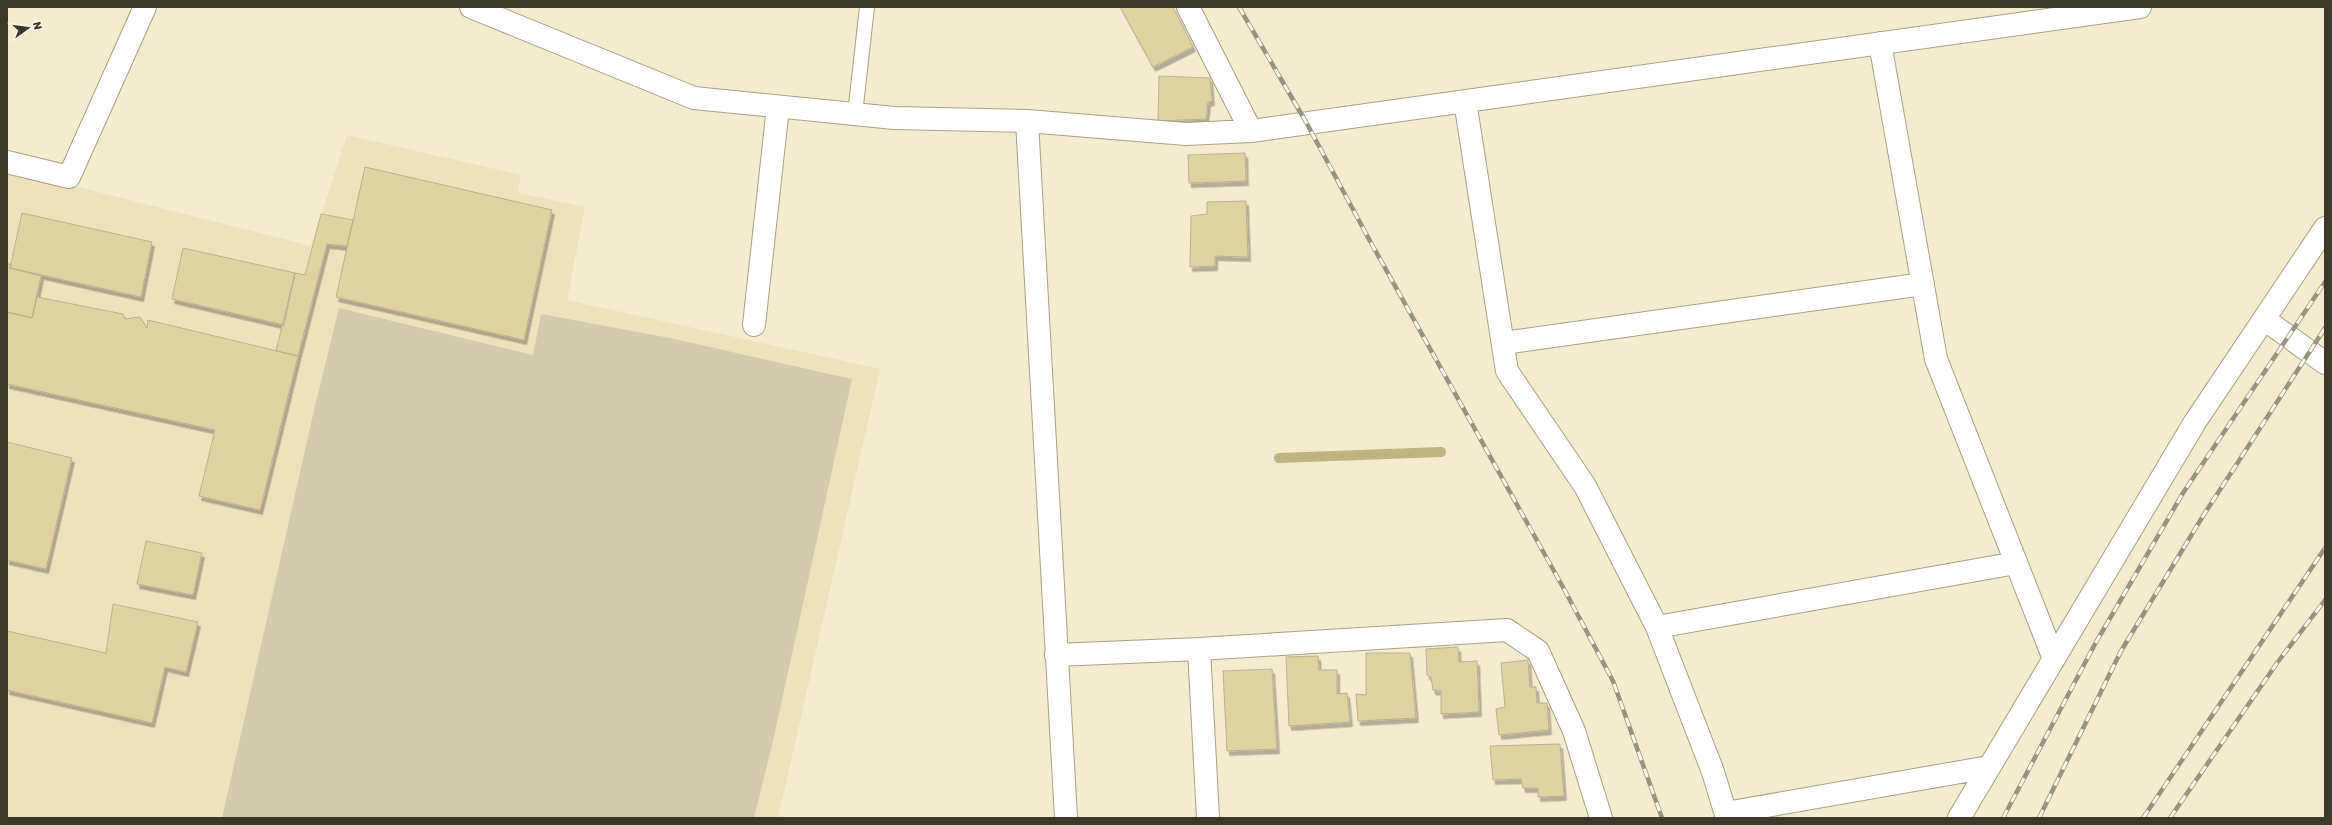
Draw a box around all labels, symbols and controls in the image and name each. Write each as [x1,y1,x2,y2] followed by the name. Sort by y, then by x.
[8,8,48,48] north arrow
[30,20,45,31] text: N

